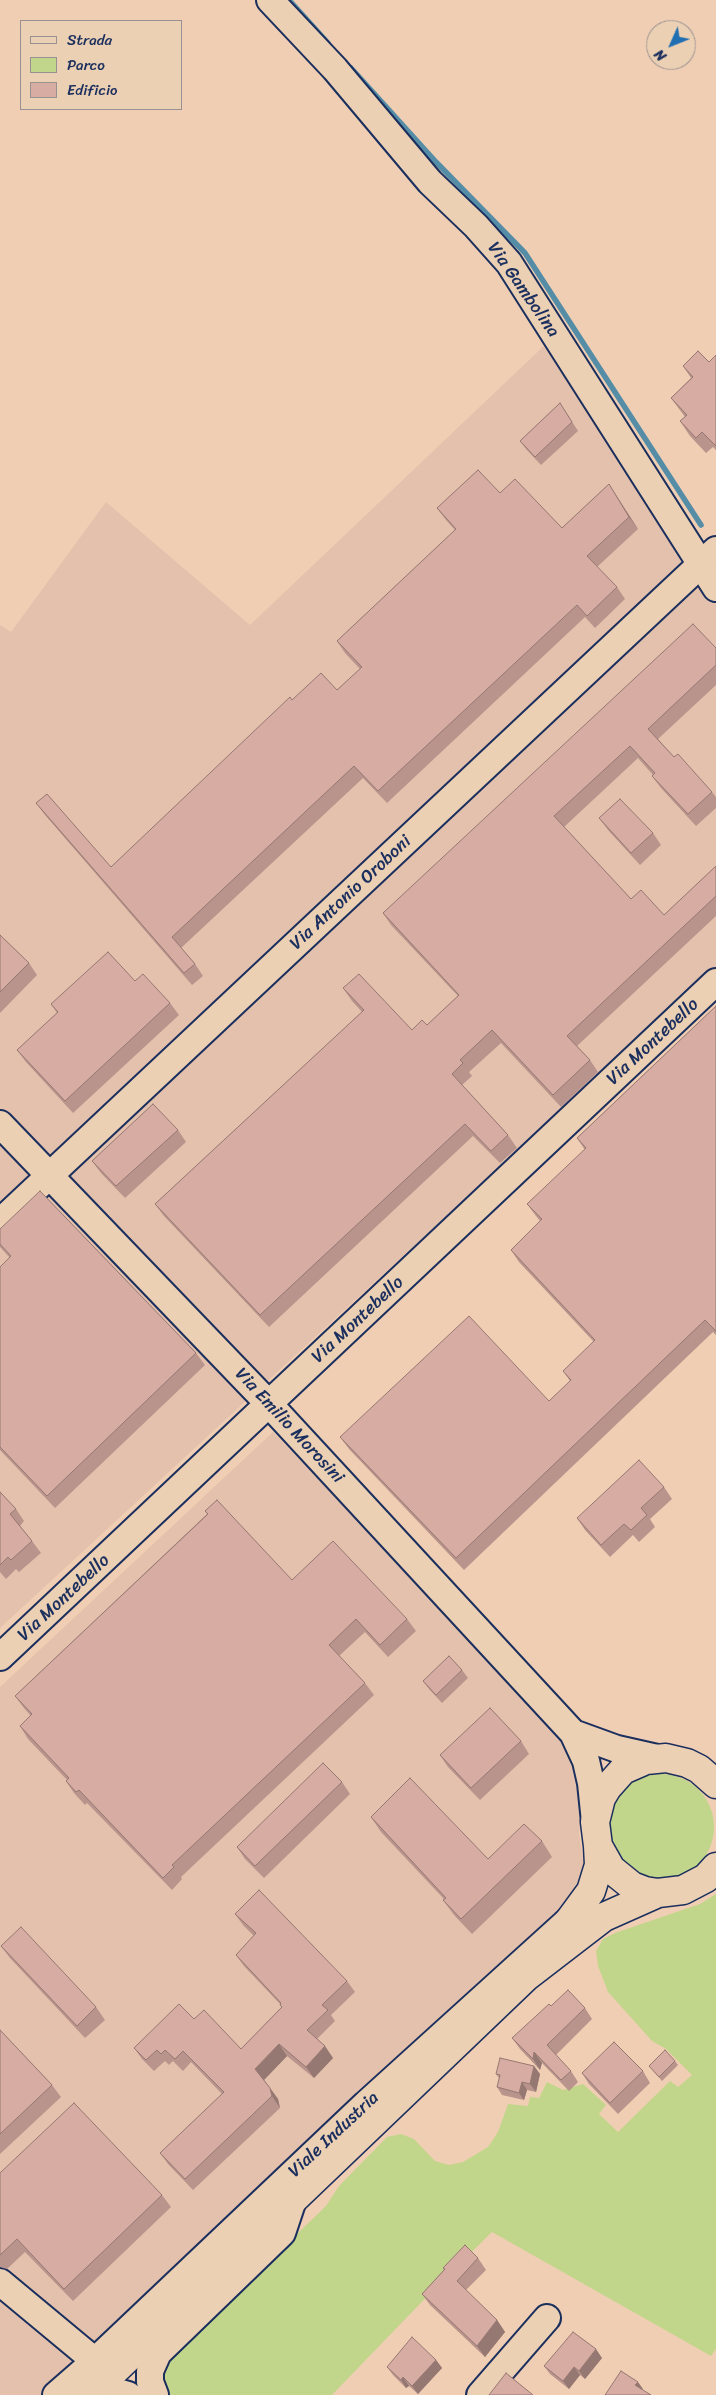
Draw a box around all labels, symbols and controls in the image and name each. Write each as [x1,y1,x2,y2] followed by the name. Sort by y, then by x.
[20,20,182,110] legend
[646,20,696,70] north arrow
[67,27,112,53] text: Strada
[648,43,673,67] text: N
[67,52,105,78] text: Parco
[67,77,118,103] text: Edificio
[482,238,564,342] street label: Via Gambolina
[286,831,416,955] street label: Via Antonio Oroboni
[603,994,703,1090] street label: Via Montebello
[308,1272,408,1368] street label: Via Montebello
[230,1364,348,1488] street label: Via Emilio Morosini
[14,1550,114,1646] street label: Via Montebello
[284,2088,384,2182] street label: Viale Industria

